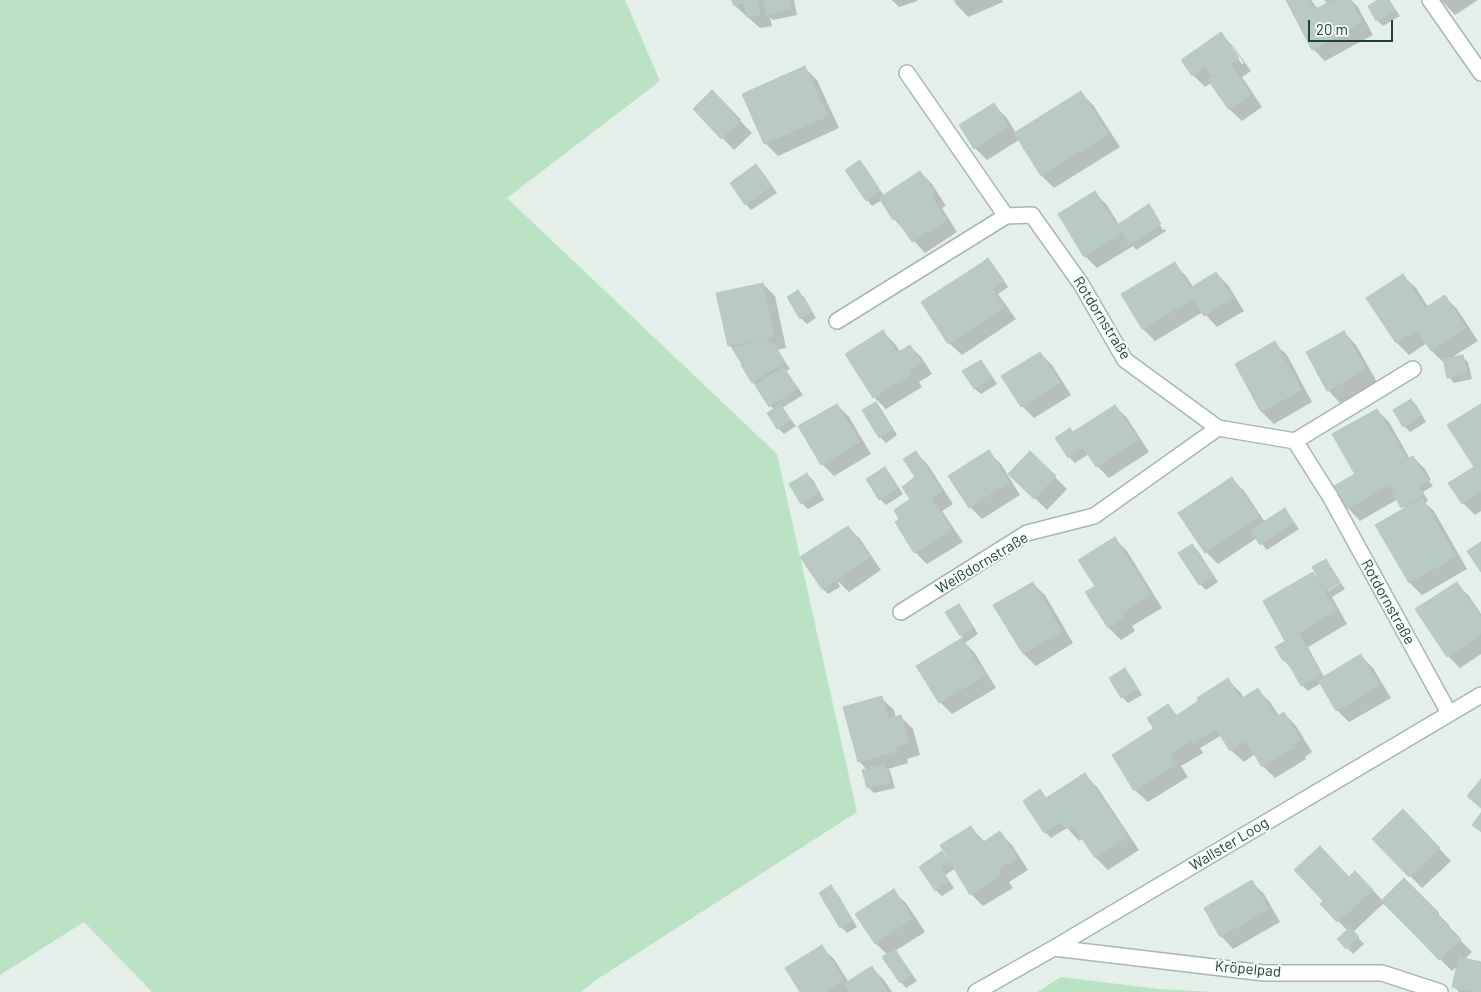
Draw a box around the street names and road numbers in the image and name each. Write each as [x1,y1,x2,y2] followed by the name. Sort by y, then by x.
[1069,273,1135,363] street label: Rotdornstraße
[933,528,1031,598] street label: Weißdornstraße
[1357,556,1419,648] street label: Rotdornstraße
[1186,813,1272,875] street label: Wallster Loog
[1214,957,1282,981] street label: Kröpelpad

